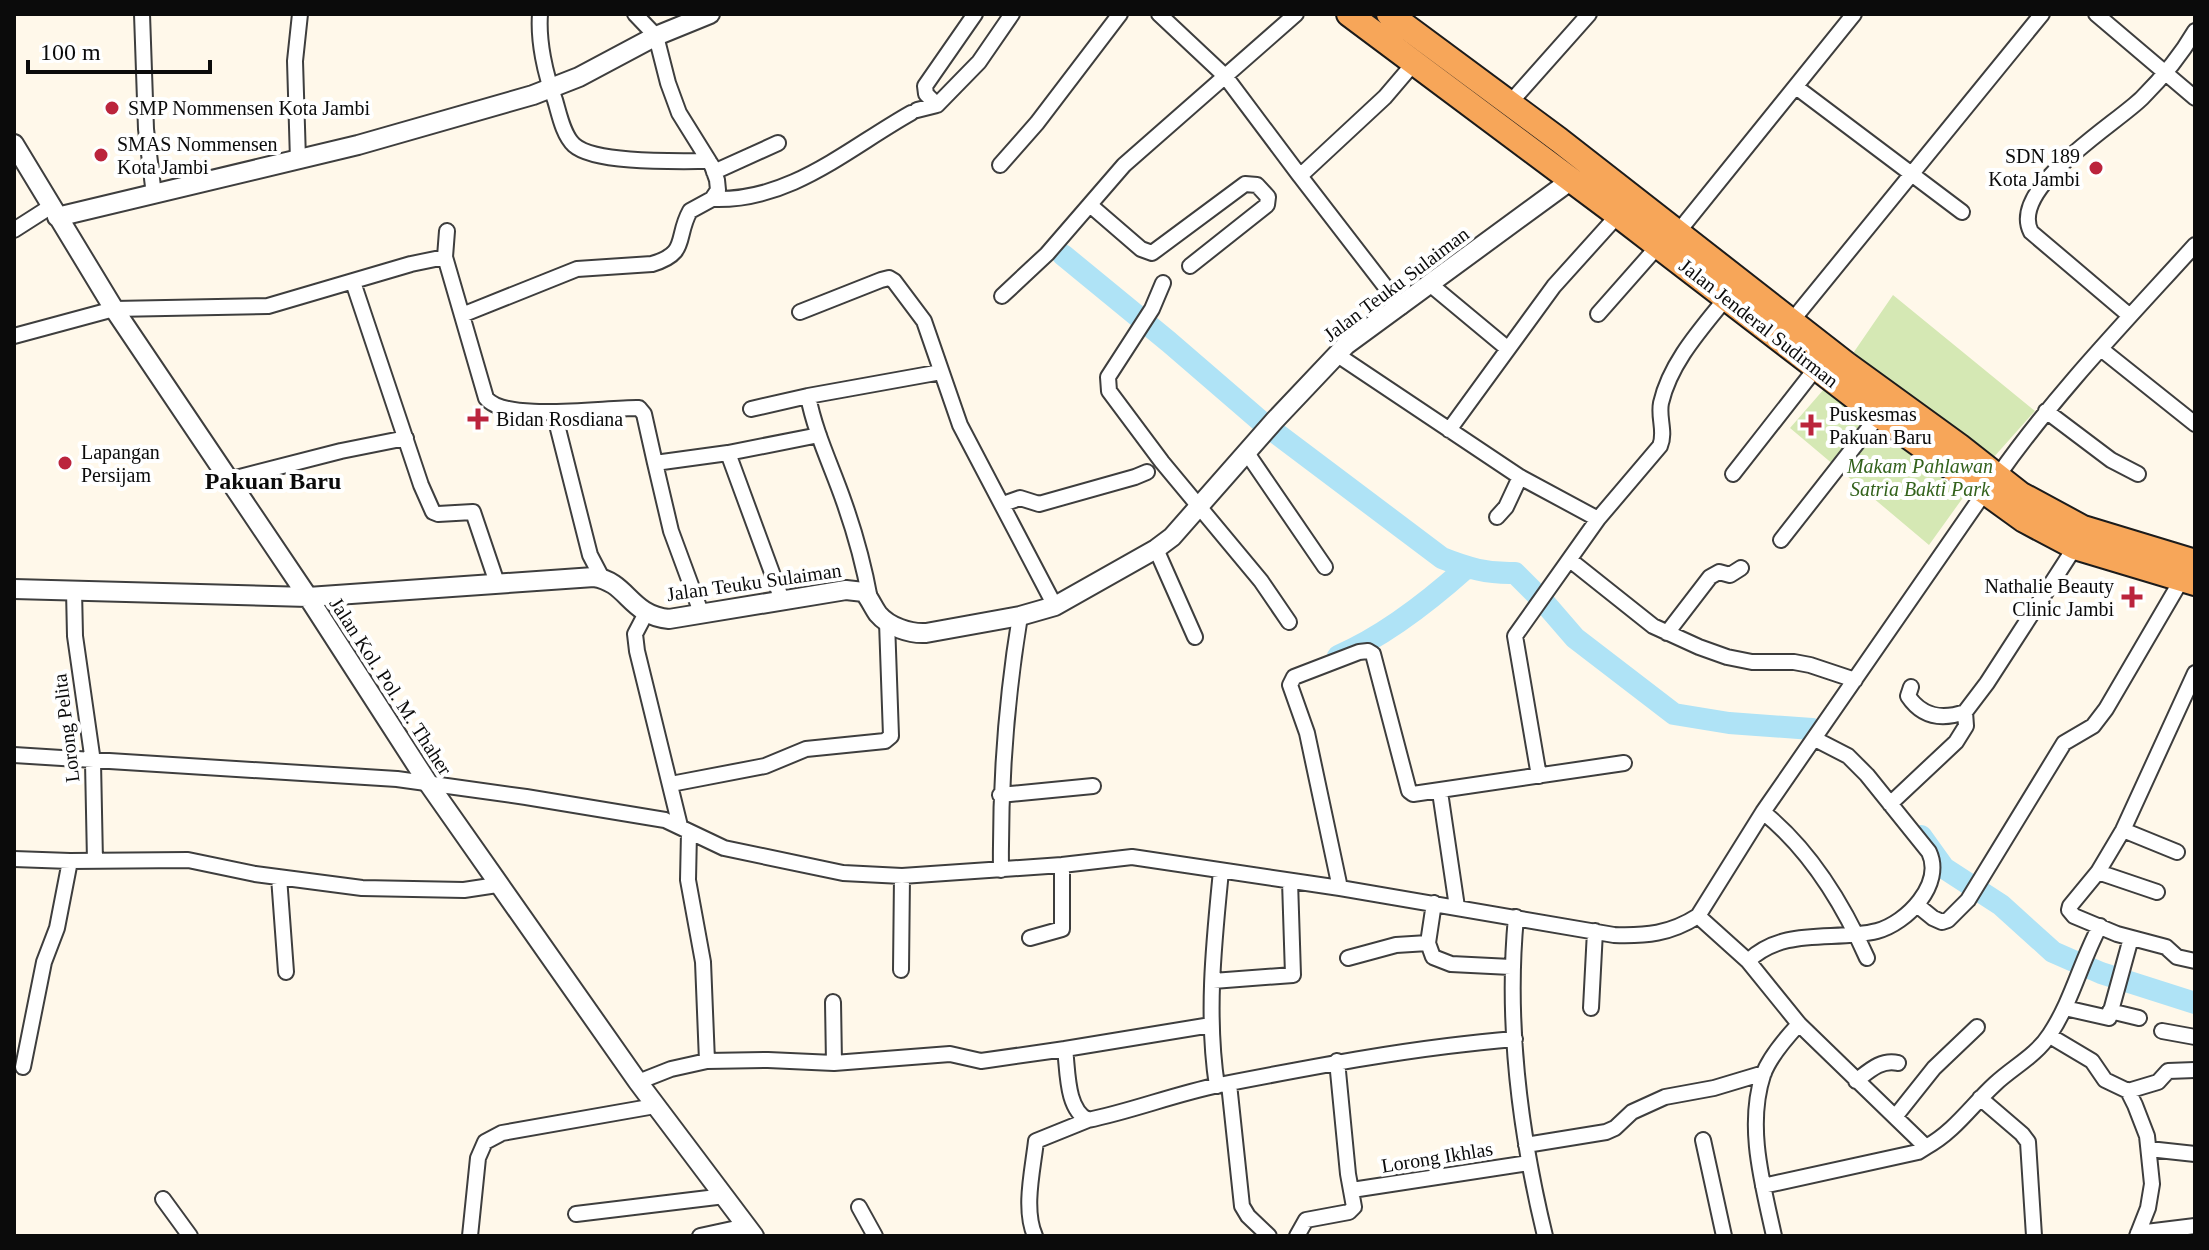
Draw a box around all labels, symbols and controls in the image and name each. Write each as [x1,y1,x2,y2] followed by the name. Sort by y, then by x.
[28,24,210,74] scale bar
[40,39,101,65] text: 100 m
[128,97,370,119] place label: SMP Nommensen Kota Jambi
[103,99,121,117] marker: SMP Nommensen Kota Jambi
[117,133,278,178] place label: SMAS Nommensen Kota Jambi
[1988,145,2080,190] place label: SDN 189 Kota Jambi
[92,146,110,164] marker: SMAS Nommensen Kota Jambi
[2087,159,2105,177] marker: SDN 189 Kota Jambi
[1319,222,1473,346] street label: Jalan Teuku Sulaiman
[1675,254,1843,392] street label: Jalan Jenderal Sudirman
[1829,403,1932,448] place label: Puskesmas Pakuan Baru
[467,408,489,430] marker: Bidan Rosdiana
[496,408,623,430] place label: Bidan Rosdiana
[1800,414,1822,436] marker: Puskesmas Pakuan Baru
[81,441,160,487] place label: Lapangan Persijam
[56,454,74,472] marker: Lapangan Persijam
[1846,455,1993,500] park label: Makam Pahlawan Satria Bakti Park
[205,468,341,494] district label: Pakuan Baru
[665,559,843,605] street label: Jalan Teuku Sulaiman
[1985,575,2114,620] place label: Nathalie Beauty Clinic Jambi
[2121,586,2143,608] marker: Nathalie Beauty Clinic Jambi
[325,593,457,779] street label: Jalan Kol. Pol. M. Thaher
[48,672,85,784] street label: Lorong Pelita
[1380,1137,1495,1178] street label: Lorong Ikhlas

